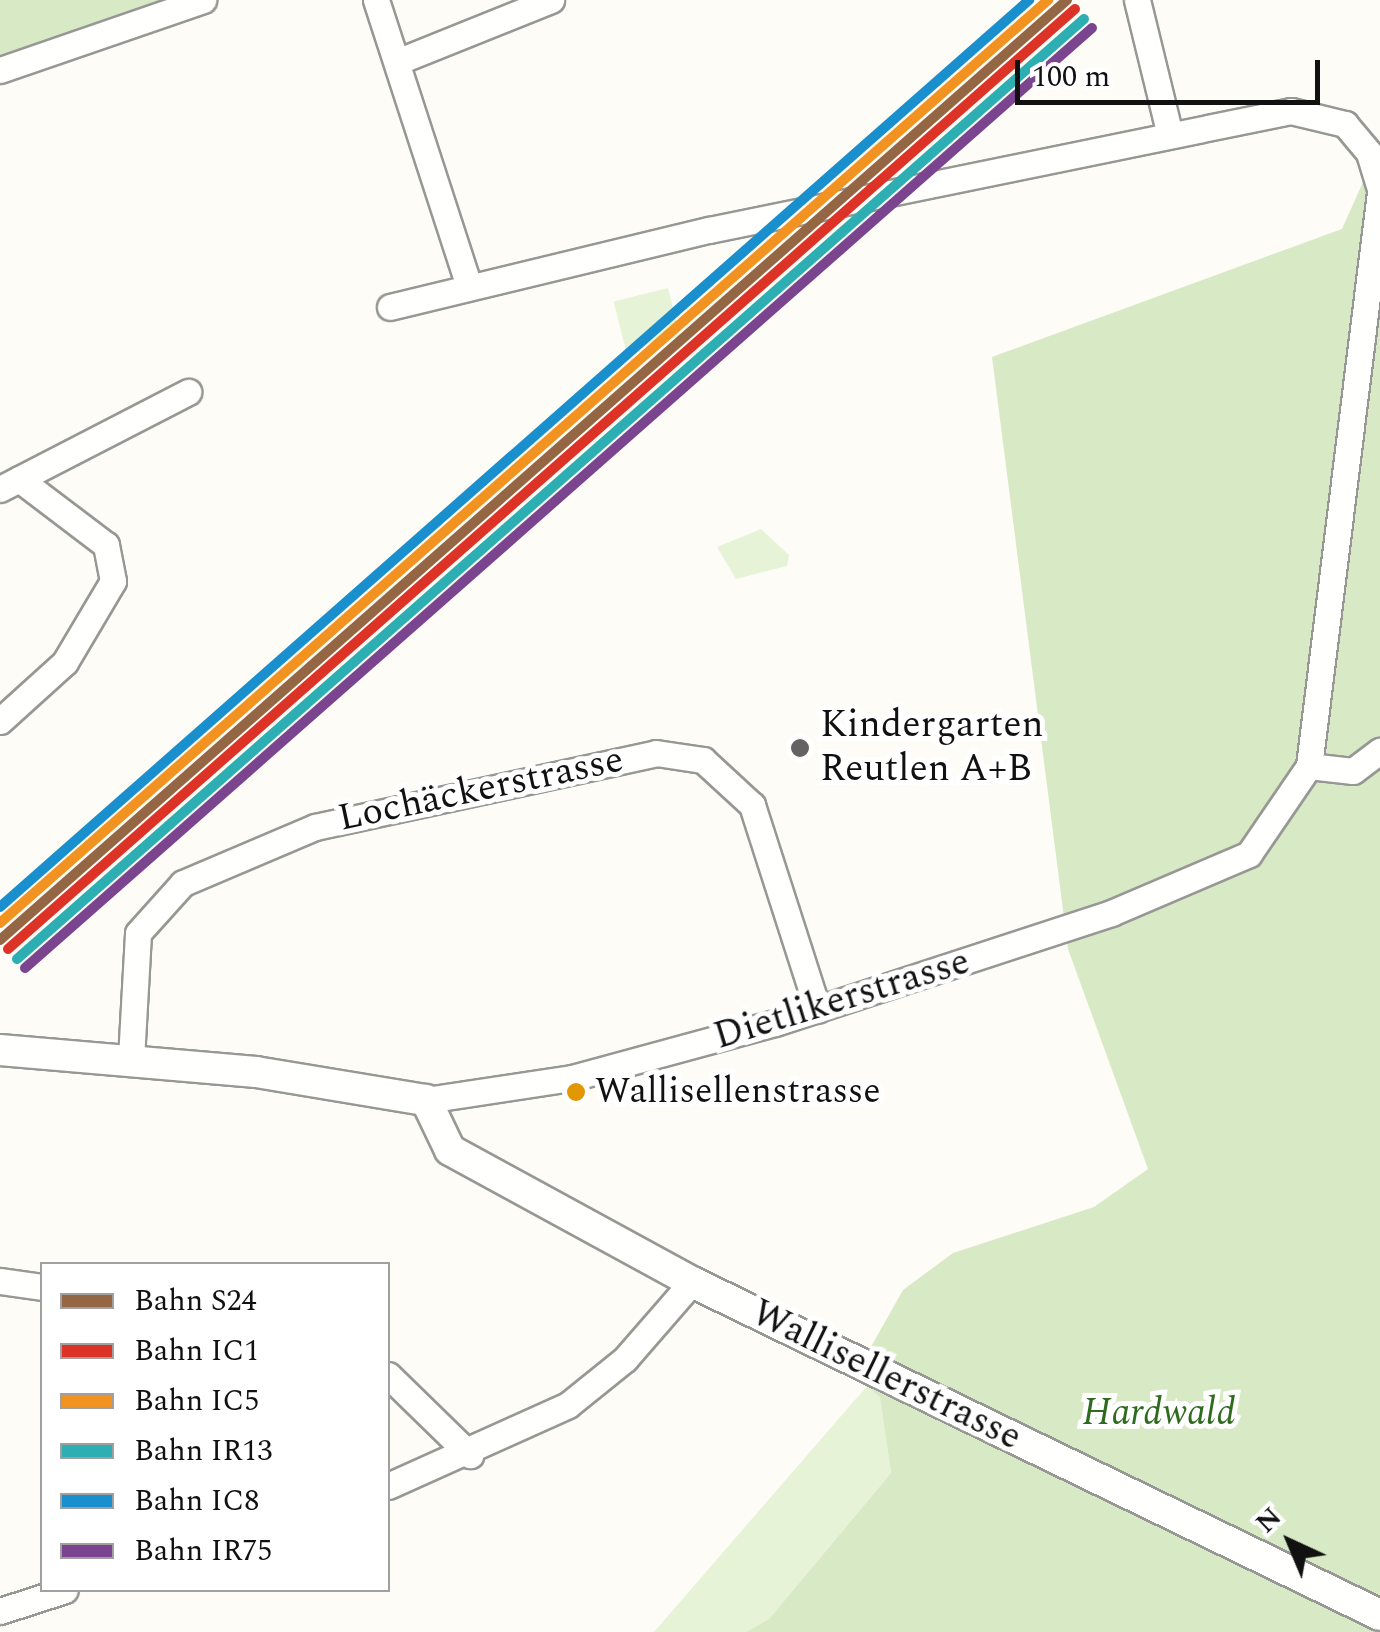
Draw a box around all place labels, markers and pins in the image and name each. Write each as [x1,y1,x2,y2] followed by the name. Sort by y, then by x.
[820,703,1044,792] place label: Kindergarten Reutlen A+B
[789,737,811,759] marker: Kindergarten Reutlen A+B
[595,1070,881,1114] place label: Wallisellenstrasse
[566,1082,586,1102] marker: Wallisellenstrasse

